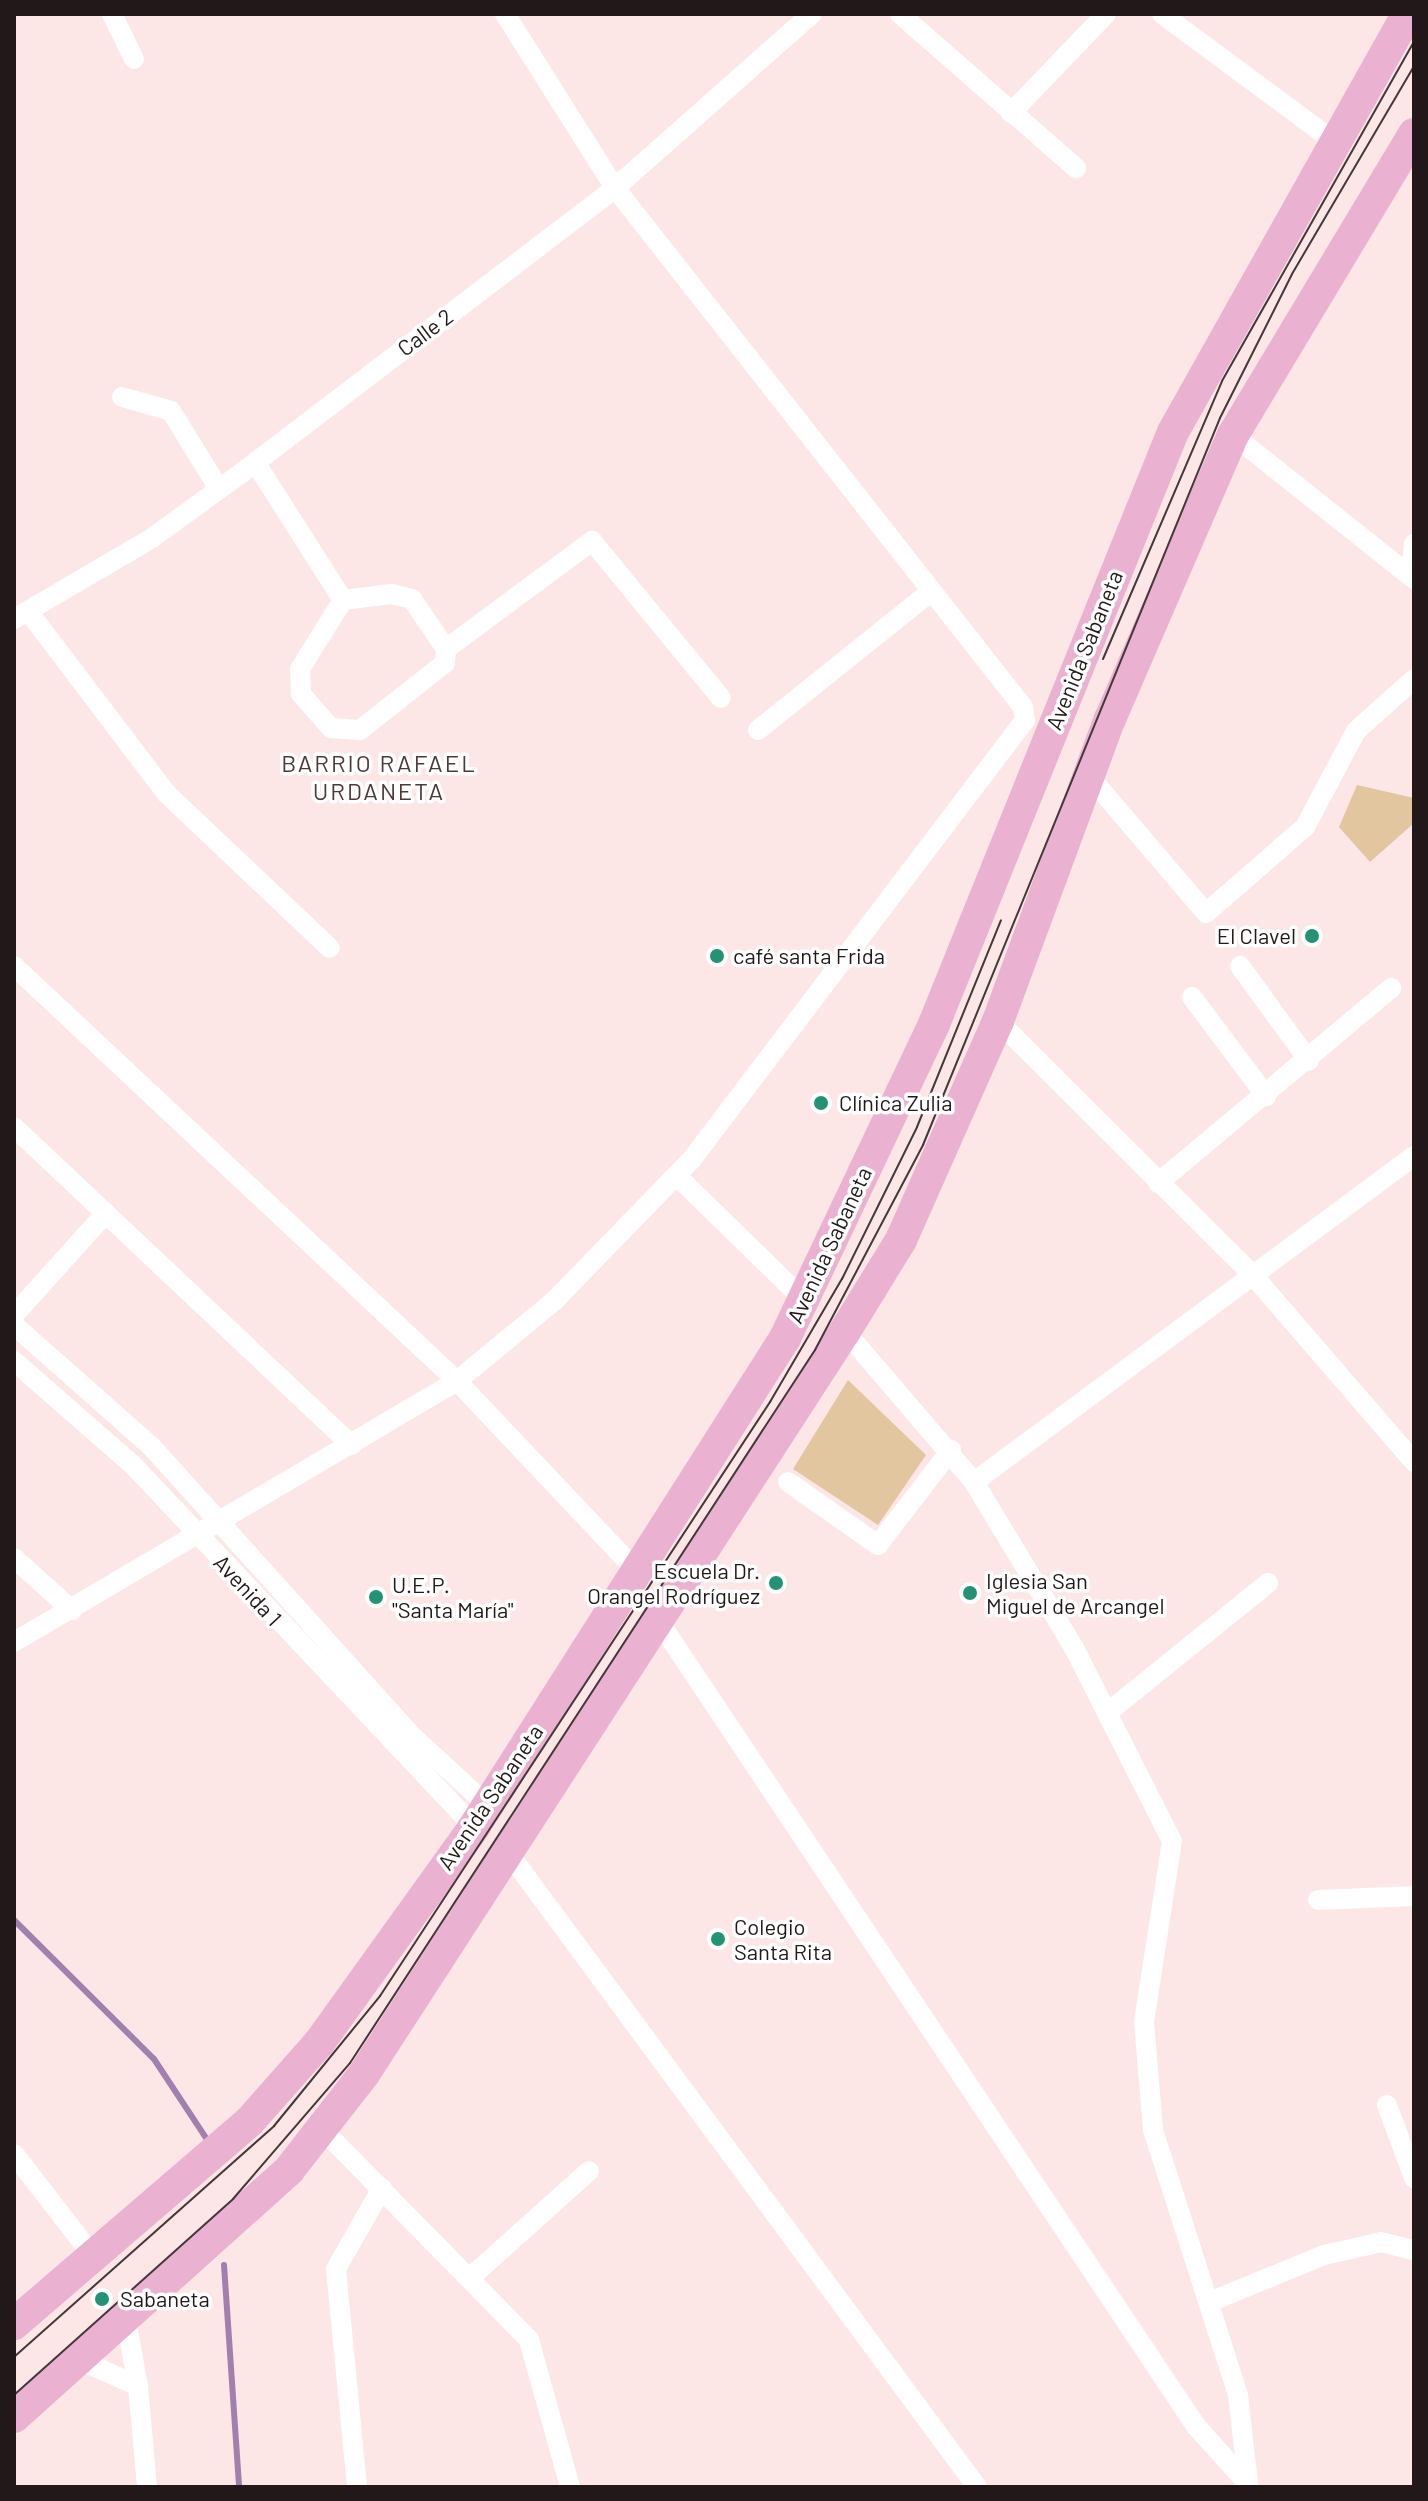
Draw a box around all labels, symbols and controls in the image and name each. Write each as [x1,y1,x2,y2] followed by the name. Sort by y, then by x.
[392,303,458,361] street label: Calle 2
[1040,566,1128,734] street label: Avenida Sabaneta
[281,749,477,805] district label: BARRIO RAFAEL URDANETA
[1217,923,1296,949] place label: El Clavel
[1303,927,1321,945] marker: El Clavel
[733,943,885,969] place label: café santa Frida
[708,947,726,965] marker: café santa Frida
[839,1090,952,1116] place label: Clínica Zulia
[810,1092,832,1114] marker: Clínica Zulia
[781,1163,877,1327] street label: Avenida Sabaneta
[209,1549,287,1631] street label: Avenida 1
[587,1557,760,1608] place label: Escuela Dr. Orangel Rodríguez
[986,1567,1165,1618] place label: Iglesia San Miguel de Arcangel
[392,1571,513,1622] place label: U.E.P. "Santa María"
[767,1574,785,1592] marker: Escuela Dr. Orangel Rodríguez
[961,1584,979,1602] marker: Iglesia San Miguel de Arcangel
[367,1588,385,1606] marker: U.E.P. "Santa María"
[432,1719,548,1875] street label: Avenida Sabaneta
[734,1913,832,1964] place label: Colegio Santa Rita
[709,1930,727,1948] marker: Colegio Santa Rita
[120,2286,210,2312] place label: Sabaneta
[91,2288,113,2310] marker: Sabaneta

